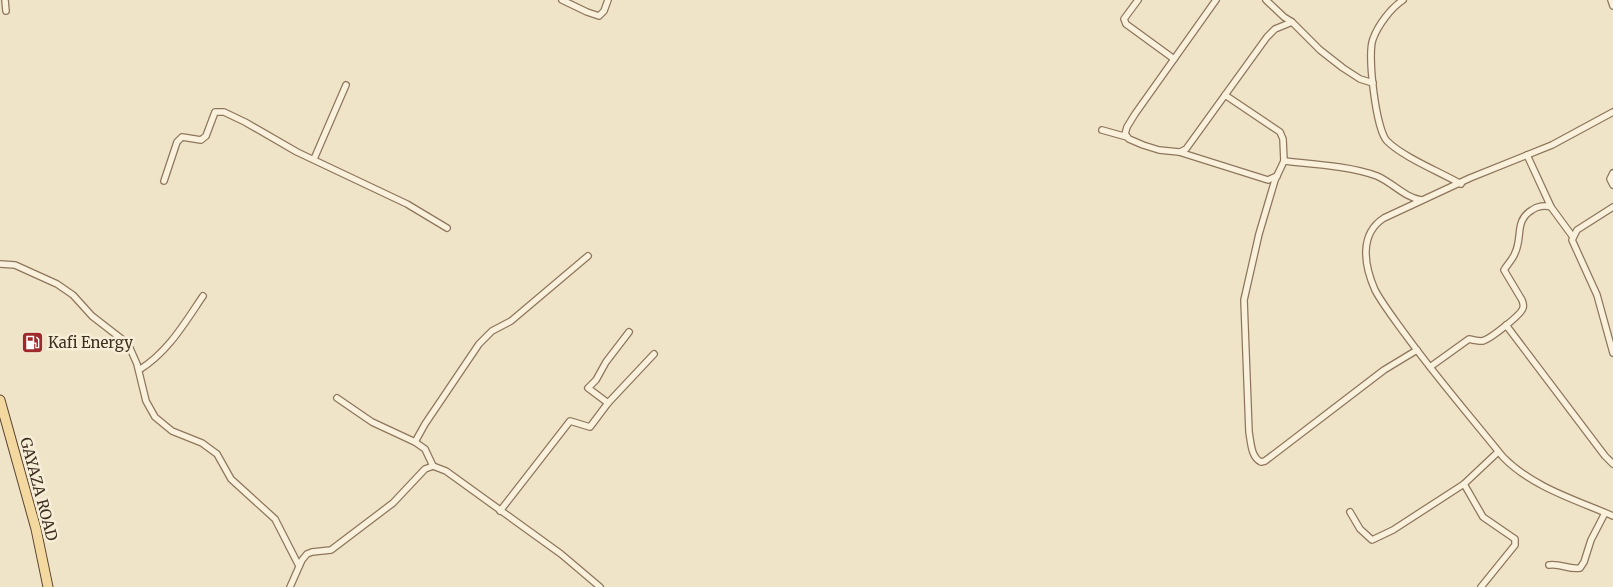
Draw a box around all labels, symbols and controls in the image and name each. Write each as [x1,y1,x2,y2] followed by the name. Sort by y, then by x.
[20,330,44,354] fuel station icon: Kafi Energy
[48,333,133,352] place label: Kafi Energy
[16,435,62,543] street label: GAYAZA ROAD

